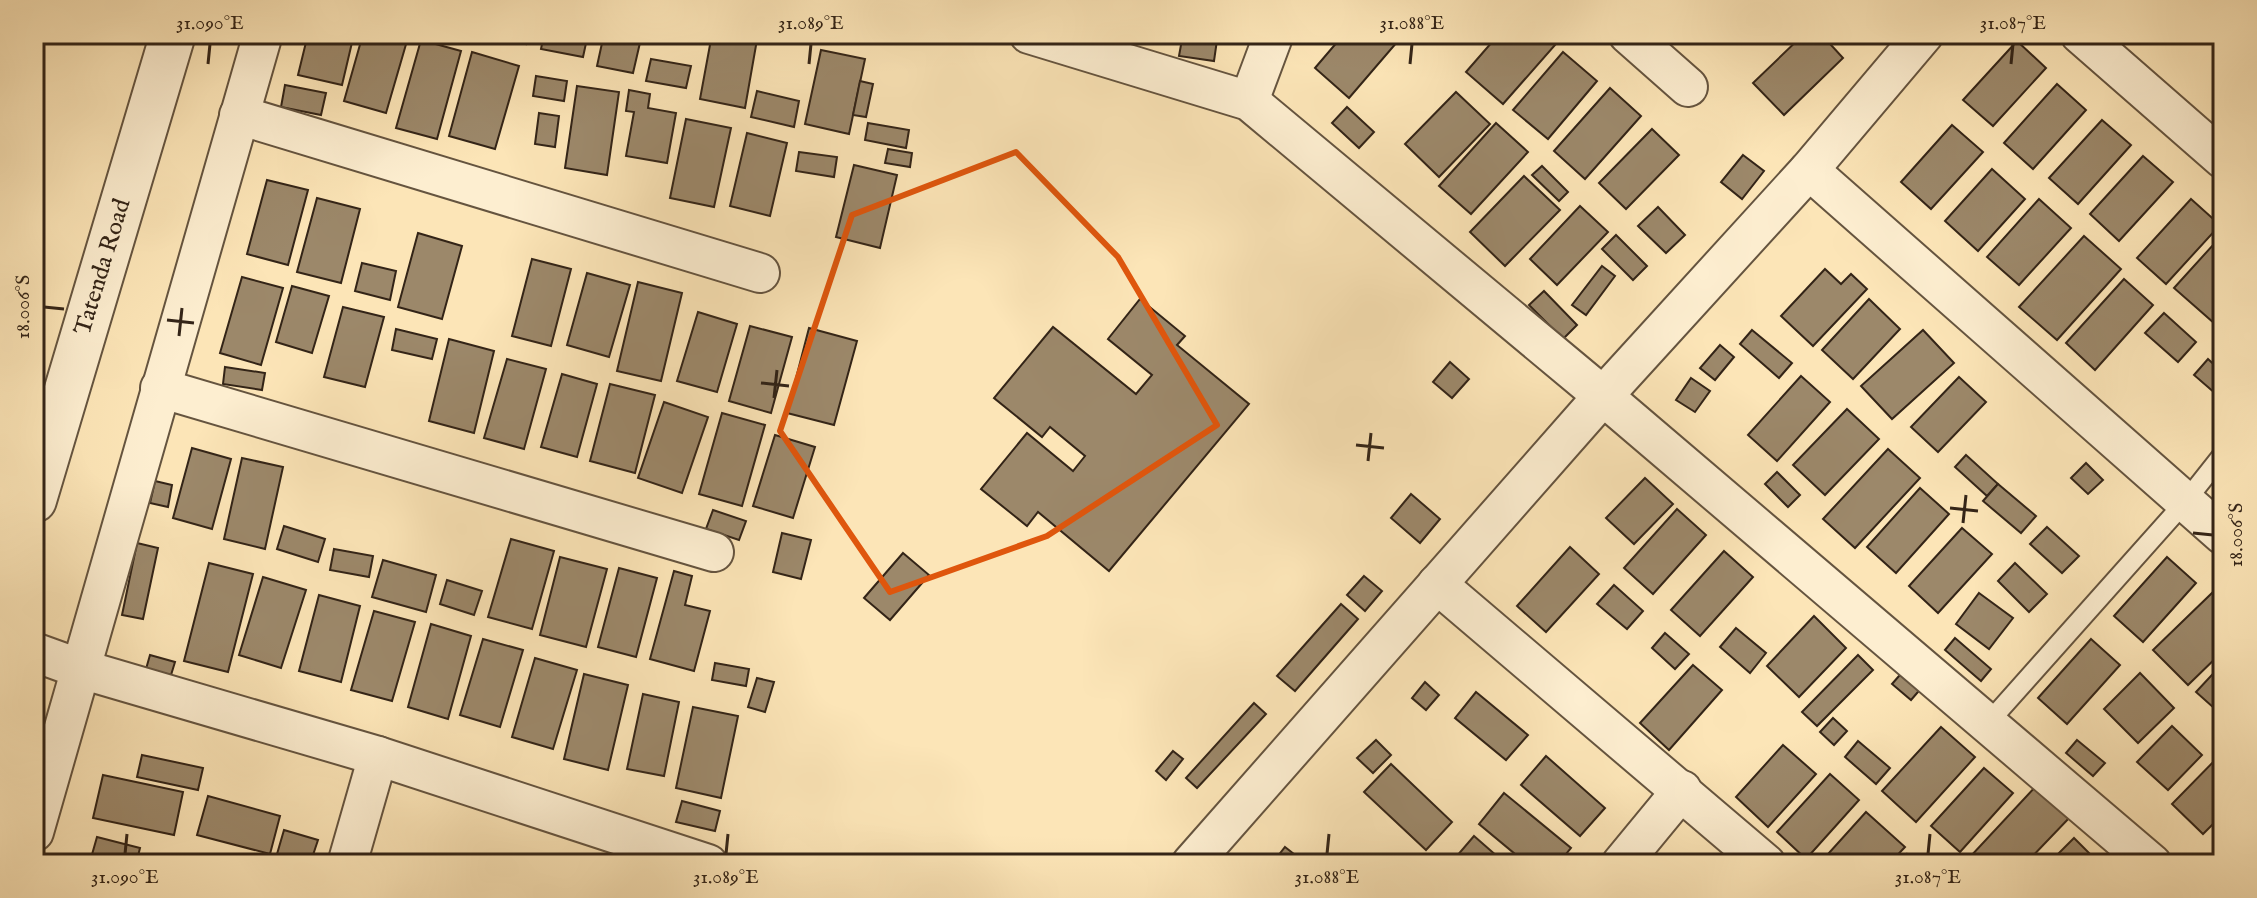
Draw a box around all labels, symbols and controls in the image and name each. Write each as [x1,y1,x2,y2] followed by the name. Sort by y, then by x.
[176,11,244,36] text: 31.090°E
[778,11,844,36] text: 31.089°E
[1380,11,1445,36] text: 31.088°E
[1980,11,2046,36] text: 31.087°E
[68,195,138,339] street label: Tatenda Road
[11,275,36,339] text: 18.006°S
[2224,503,2249,567] text: 18.006°S
[91,865,159,890] text: 31.090°E
[693,865,759,890] text: 31.089°E
[1295,865,1360,890] text: 31.088°E
[1895,865,1961,890] text: 31.087°E

